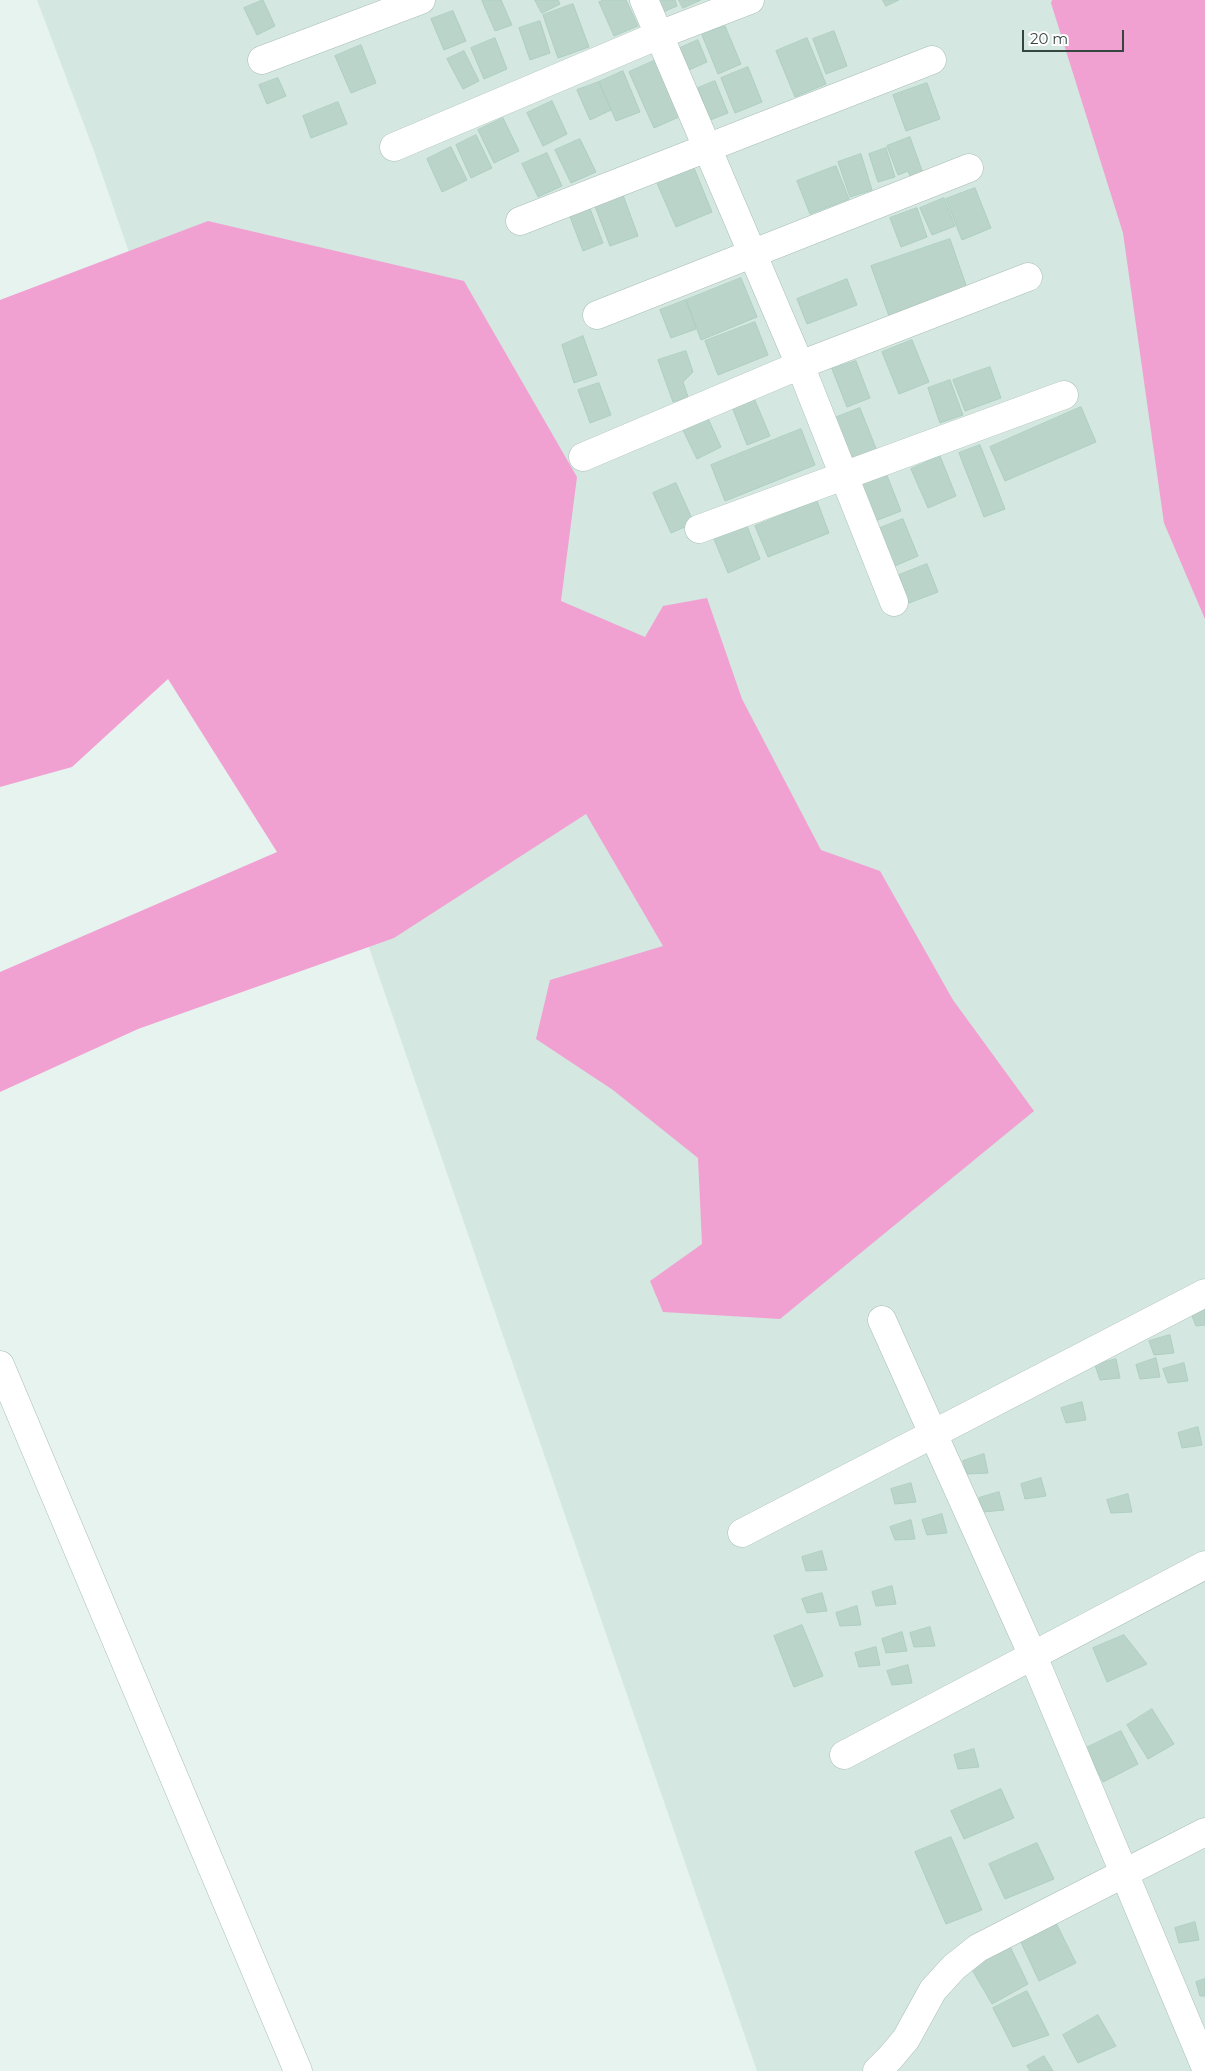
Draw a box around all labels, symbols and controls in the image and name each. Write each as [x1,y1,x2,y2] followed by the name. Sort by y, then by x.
[1025,20,1128,52] scale bar
[1030,29,1068,48] text: 20 m

